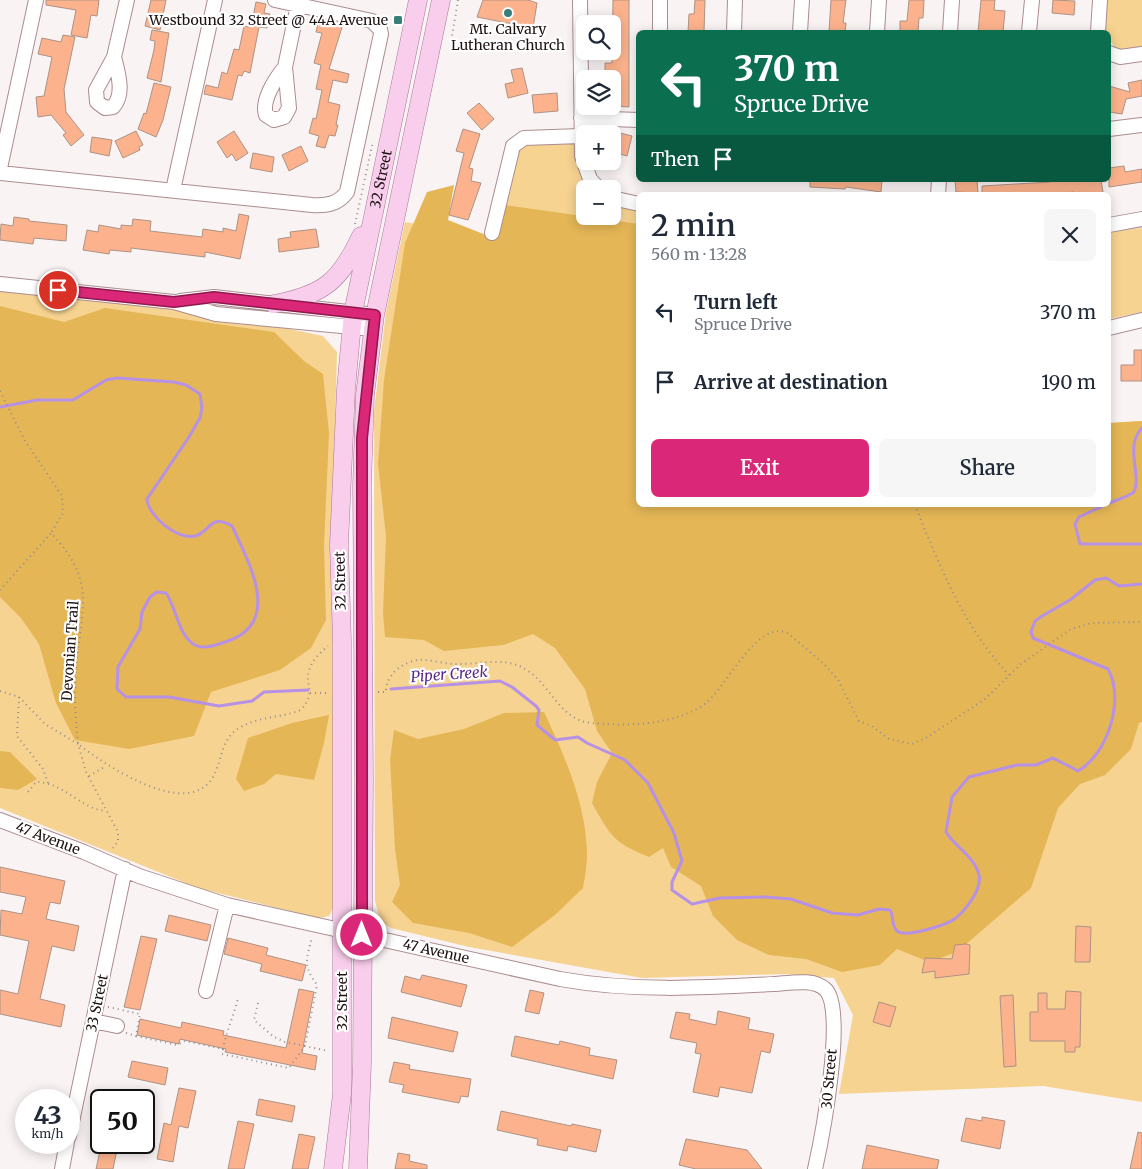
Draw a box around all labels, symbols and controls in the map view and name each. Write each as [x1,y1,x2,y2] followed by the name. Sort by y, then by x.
[502,7,514,19] marker: Mt. Calvary Lutheran Church
[148,11,388,29] place label: Westbound 32 Street @ 44A Avenue
[392,14,404,26] marker: Westbound 32 Street @ 44A Avenue
[576,15,621,225] map controls
[576,15,621,60] button: search
[451,20,565,54] place label: Mt. Calvary Lutheran Church
[734,47,839,91] text: 370 m
[651,50,716,115] icon: left
[576,70,621,115] button: layers
[734,90,869,118] text: Spruce Drive
[576,125,621,170] button: +
[709,145,737,173] icon: arrive
[651,147,699,171] text: Then
[366,148,396,210] street label: 32 Street
[576,180,621,225] button: −
[651,206,736,244] text: 2 min
[1044,209,1096,261] button: close
[651,244,747,264] text: 560 m · 13:28
[37,269,79,311] pin
[44,276,72,304] icon: arrive
[694,290,778,314] text: Turn left
[651,298,679,326] icon: left
[1040,300,1096,324] text: 370 m
[694,314,792,334] text: Spruce Drive
[651,368,679,396] icon: arrive
[694,370,888,394] text: Arrive at destination
[1041,370,1096,394] text: 190 m
[651,439,869,497] button: Exit
[879,439,1096,497] button: Share
[330,551,350,611] street label: 32 Street
[58,600,83,702] street label: Devonian Trail
[410,662,489,686] water label: Piper Creek
[13,817,83,859] street label: 47 Avenue
[335,908,387,960] position arrow
[401,935,471,967] street label: 47 Avenue
[333,971,351,1031] street label: 32 Street
[82,972,112,1034] street label: 33 Street
[817,1048,841,1110] street label: 30 Street
[90,1089,155,1154] speed limit sign: 50
[33,1099,62,1131] text: 43
[32,1126,63,1141] text: km/h

